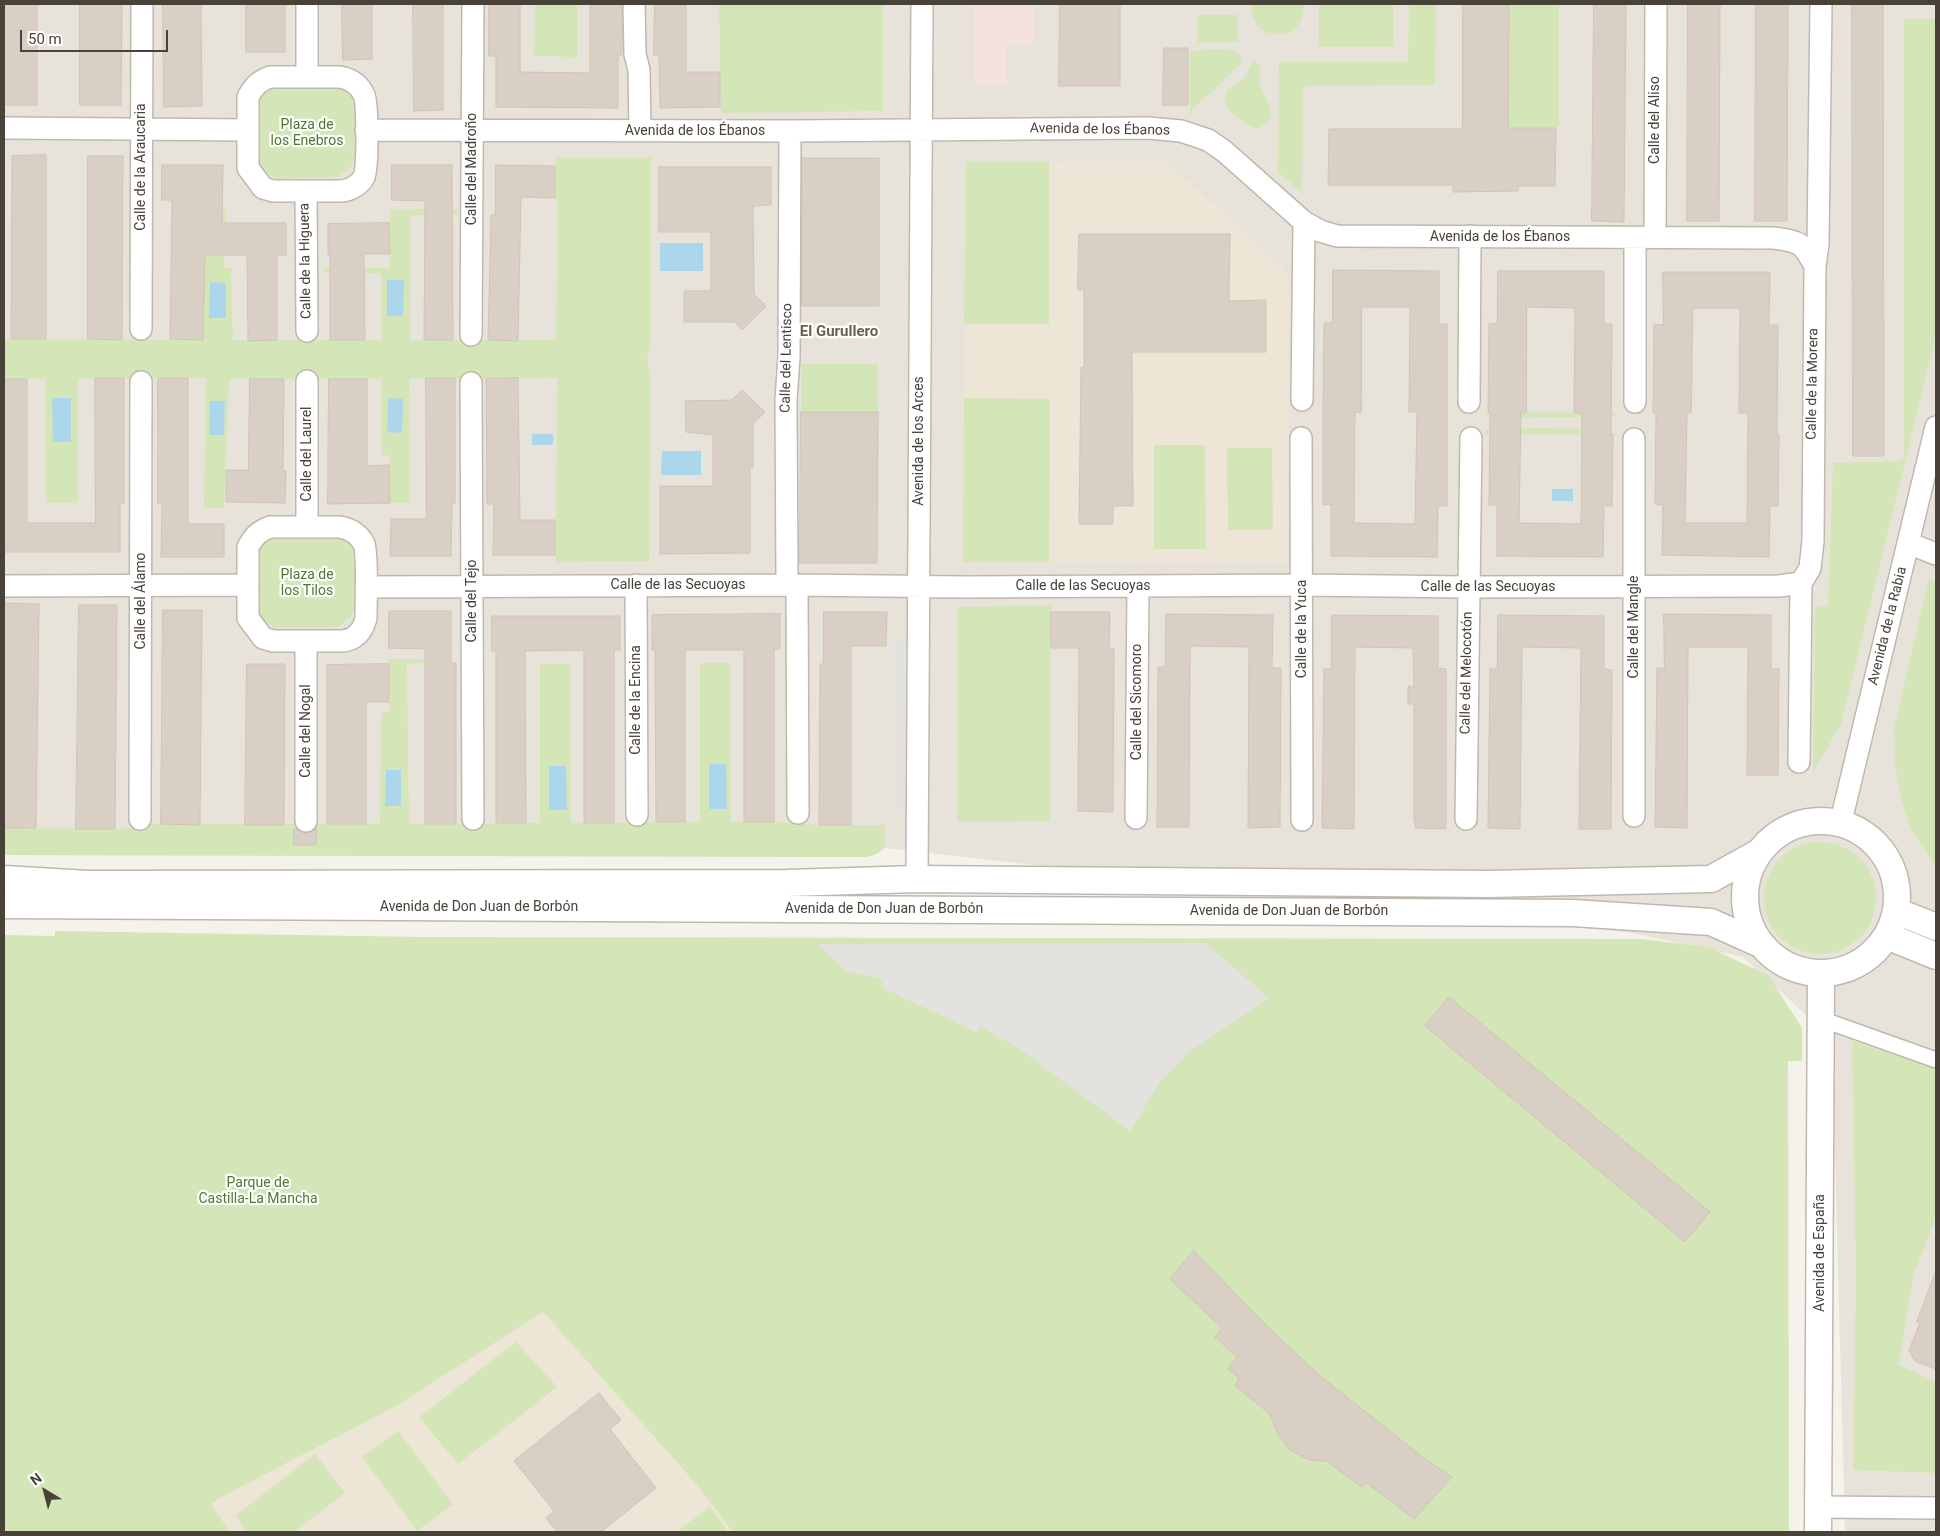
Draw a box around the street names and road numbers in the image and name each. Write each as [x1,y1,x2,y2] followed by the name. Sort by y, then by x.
[1647,76,1663,164] street label: Calle del Aliso
[133,103,149,231] street label: Calle de la Araucaria
[464,113,480,225] street label: Calle del Madroño
[1030,120,1170,140] street label: Avenida de los Ébanos
[625,123,765,139] street label: Avenida de los Ébanos
[297,203,315,319] street label: Calle de la Higuera
[1430,229,1570,245] street label: Avenida de los Ébanos
[778,303,796,413] street label: Calle del Lentisco
[1804,328,1822,440] street label: Calle de la Morera
[911,376,927,506] street label: Avenida de los Arces
[299,407,315,501] street label: Calle del Laurel
[133,552,149,650] street label: Calle del Álamo
[464,559,480,643] street label: Calle del Tejo
[1865,565,1911,687] street label: Avenida de la Rabia
[1626,576,1642,678] street label: Calle del Mangle
[611,577,745,593] street label: Calle de las Secuoyas
[1016,578,1150,594] street label: Calle de las Secuoyas
[1421,579,1555,595] street label: Calle de las Secuoyas
[1294,580,1310,678] street label: Calle de la Yuca
[1458,611,1476,735] street label: Calle del Melocotón
[1129,644,1145,760] street label: Calle del Sicomoro
[628,645,644,755] street label: Calle de la Encina
[298,684,314,778] street label: Calle del Nogal
[380,899,578,915] street label: Avenida de Don Juan de Borbón
[785,901,983,917] street label: Avenida de Don Juan de Borbón
[1190,903,1388,919] street label: Avenida de Don Juan de Borbón
[1812,1194,1828,1312] street label: Avenida de España

